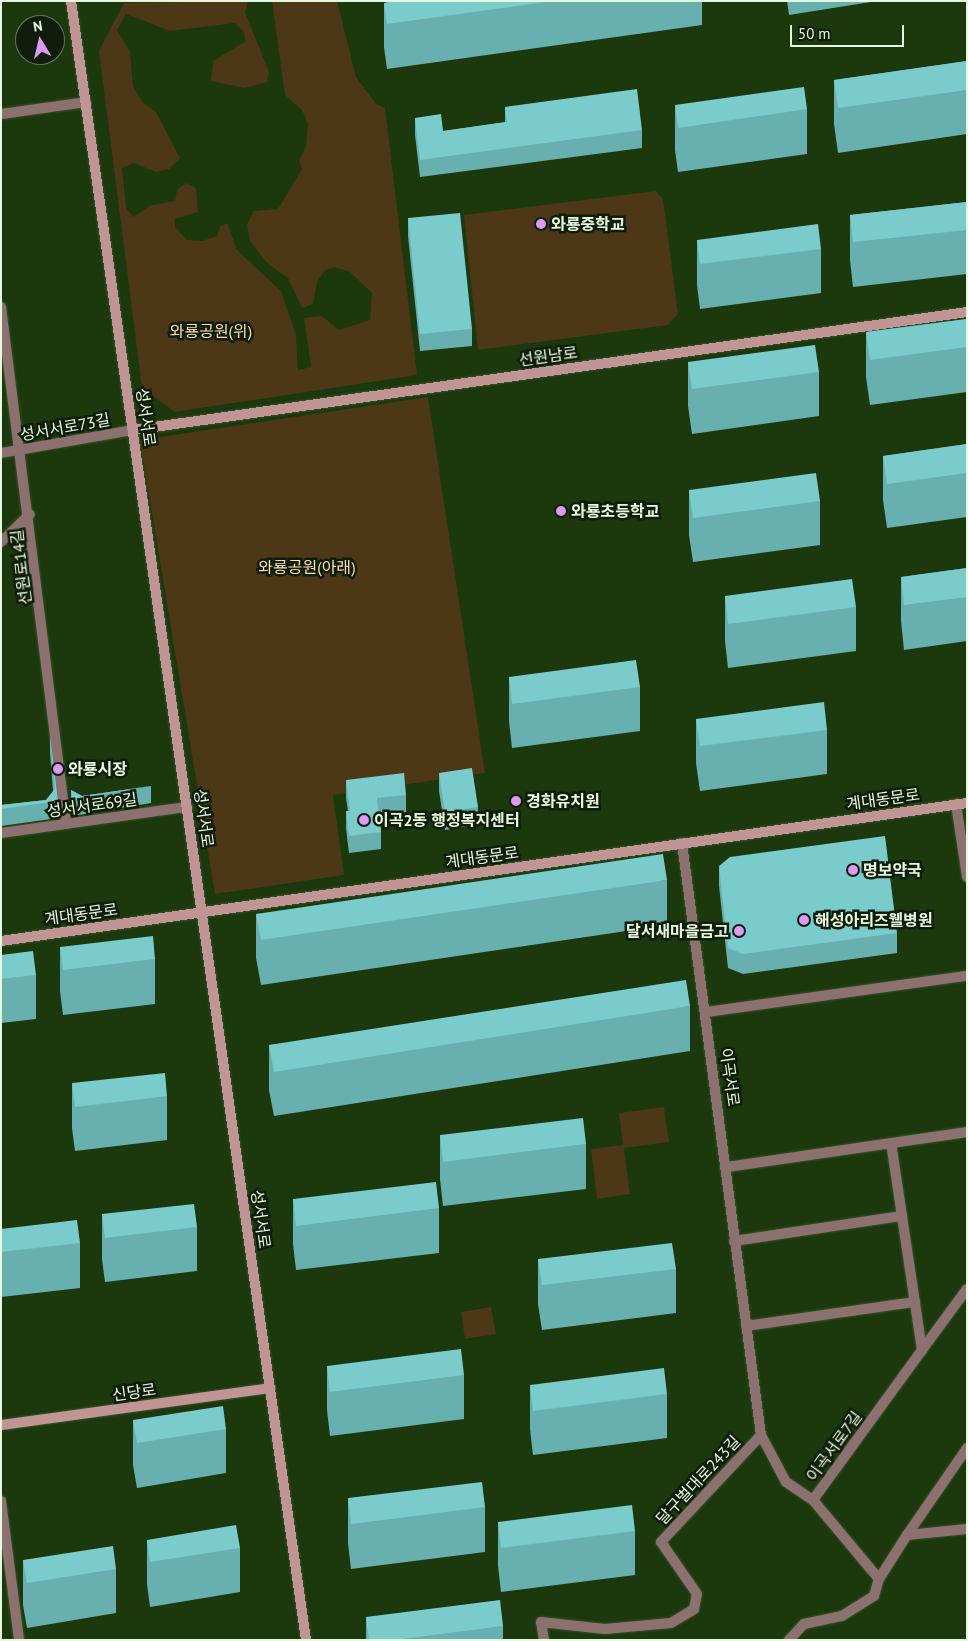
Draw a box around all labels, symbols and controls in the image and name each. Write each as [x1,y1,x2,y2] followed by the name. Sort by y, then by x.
[15,15,65,65] north arrow
[793,15,907,47] scale bar
[32,17,44,36] text: N
[798,24,831,43] text: 50 m
[551,214,625,234] place label: 와룡중학교
[535,218,547,230] marker: 와룡중학교
[170,321,252,341] park label: 와룡공원(위)
[518,342,578,370] street label: 선원남로
[132,387,160,447] street label: 성서서로
[19,410,111,444] street label: 성서서로73길
[571,501,659,521] place label: 와룡초등학교
[555,505,567,517] marker: 와룡초등학교
[7,528,35,606] street label: 선원로14길
[258,557,356,577] park label: 와룡공원(아래)
[68,759,127,779] place label: 와룡시장
[52,763,64,775] marker: 와룡시장
[845,784,921,814] street label: 계대동문로
[190,788,218,848] street label: 성서서로
[46,789,138,821] street label: 성서서로69길
[526,791,600,811] place label: 경화유치원
[510,795,522,807] marker: 경화유치원
[374,810,520,830] place label: 이곡2동 행정복지센터
[358,814,370,826] marker: 이곡2동 행정복지센터
[444,842,520,872] street label: 계대동문로
[863,860,922,880] place label: 명보약국
[847,864,859,876] marker: 명보약국
[43,899,119,929] street label: 계대동문로
[815,910,933,930] place label: 해성아리즈웰병원
[797,913,811,927] marker: 해성아리즈웰병원
[626,921,729,941] place label: 달서새마을금고
[733,925,745,937] marker: 달서새마을금고
[716,1047,744,1107] street label: 이곡서로
[247,1189,275,1249] street label: 성서서로
[111,1379,157,1405] street label: 신당로
[802,1407,866,1485] street label: 이곡서로7길
[652,1432,744,1528] street label: 달구벌대로243길

